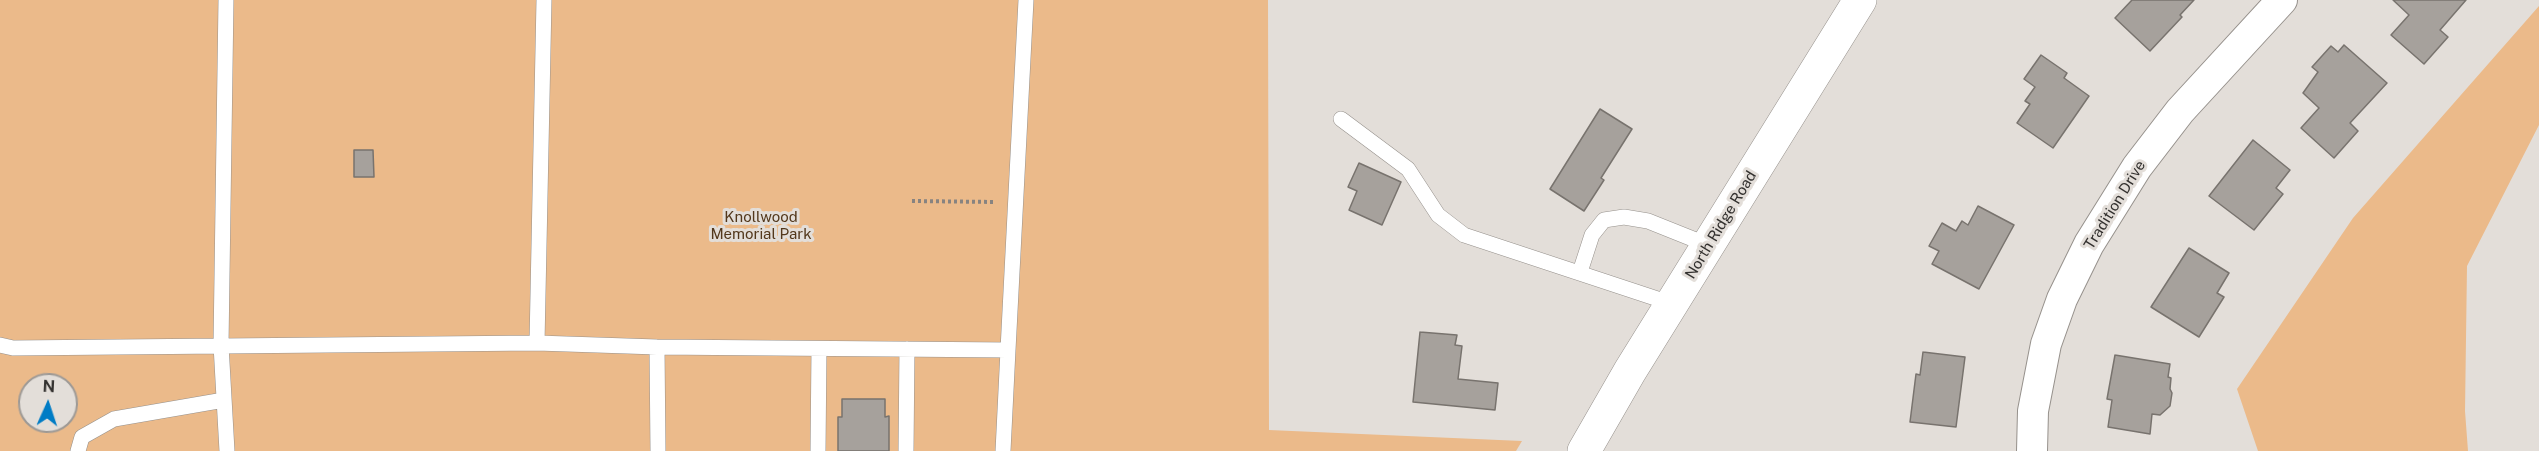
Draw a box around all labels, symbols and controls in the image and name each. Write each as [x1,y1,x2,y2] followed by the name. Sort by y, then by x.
[2081,157,2149,253] street label: Tradition Drive
[1682,168,1760,282] street label: North Ridge Road
[710,208,812,243] park label: Knollwood Memorial Park
[18,373,78,433] north arrow
[42,377,56,396] text: N

